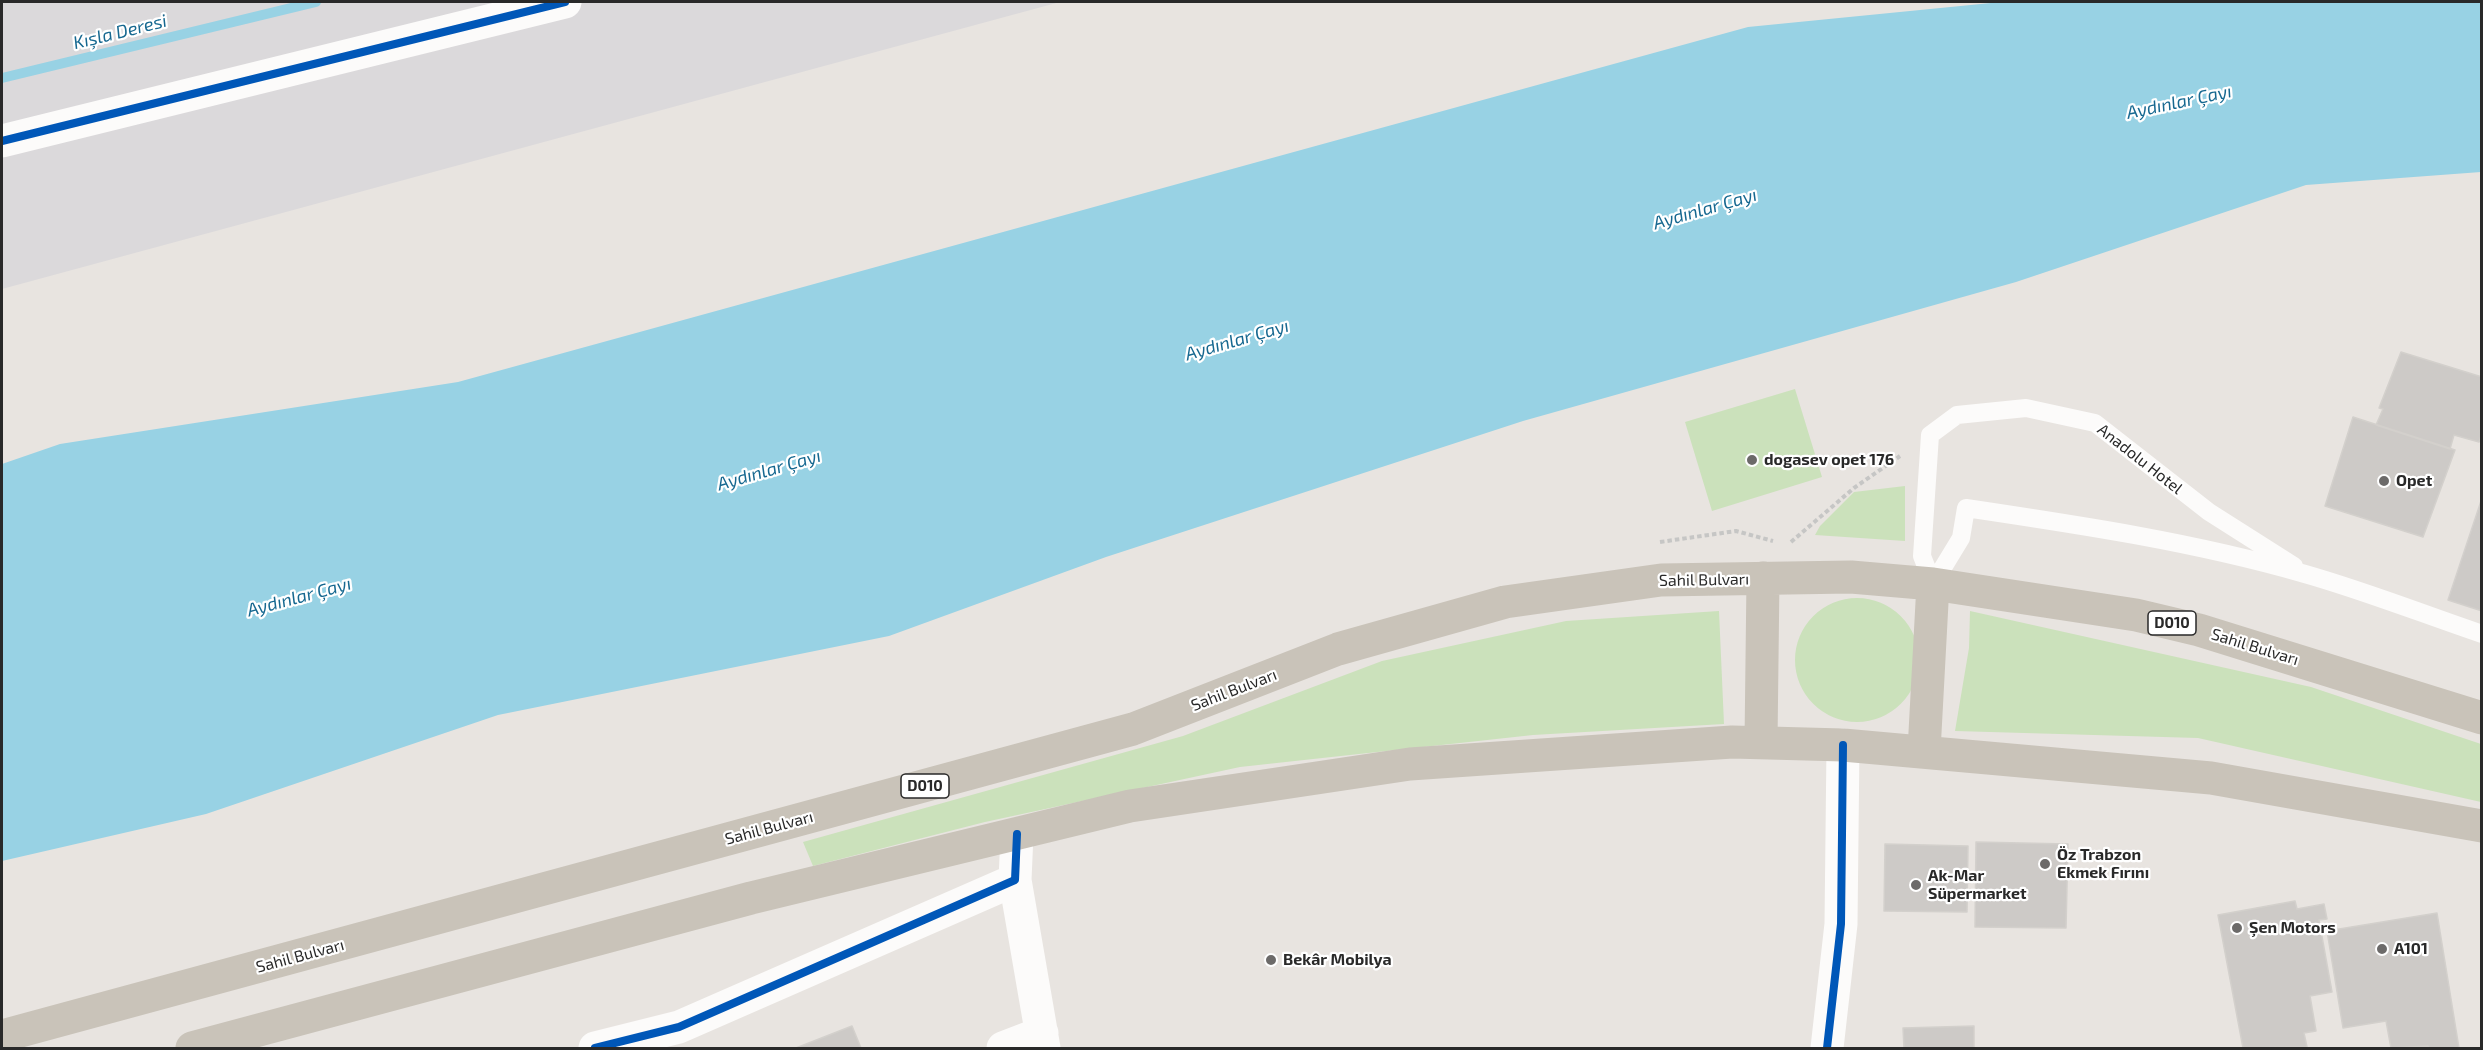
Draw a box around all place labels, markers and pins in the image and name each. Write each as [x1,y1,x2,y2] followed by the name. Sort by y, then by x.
[1764,450,1894,470] place label: dogasev opet 176
[1745,453,1759,467] marker: dogasev opet 176
[2396,471,2432,491] place label: Opet
[2377,474,2391,488] marker: Opet
[2057,845,2149,883] place label: Öz Trabzon Ekmek Fırını
[2038,857,2052,871] marker: Öz Trabzon Ekmek Fırını
[1928,866,2027,904] place label: Ak-Mar Süpermarket
[1909,878,1923,892] marker: Ak-Mar Süpermarket
[2249,918,2336,938] place label: Şen Motors
[2230,921,2244,935] marker: Şen Motors
[2394,939,2428,959] place label: A101
[2375,942,2389,956] marker: A101
[1283,950,1392,970] place label: Bekâr Mobilya
[1264,953,1278,967] marker: Bekâr Mobilya

